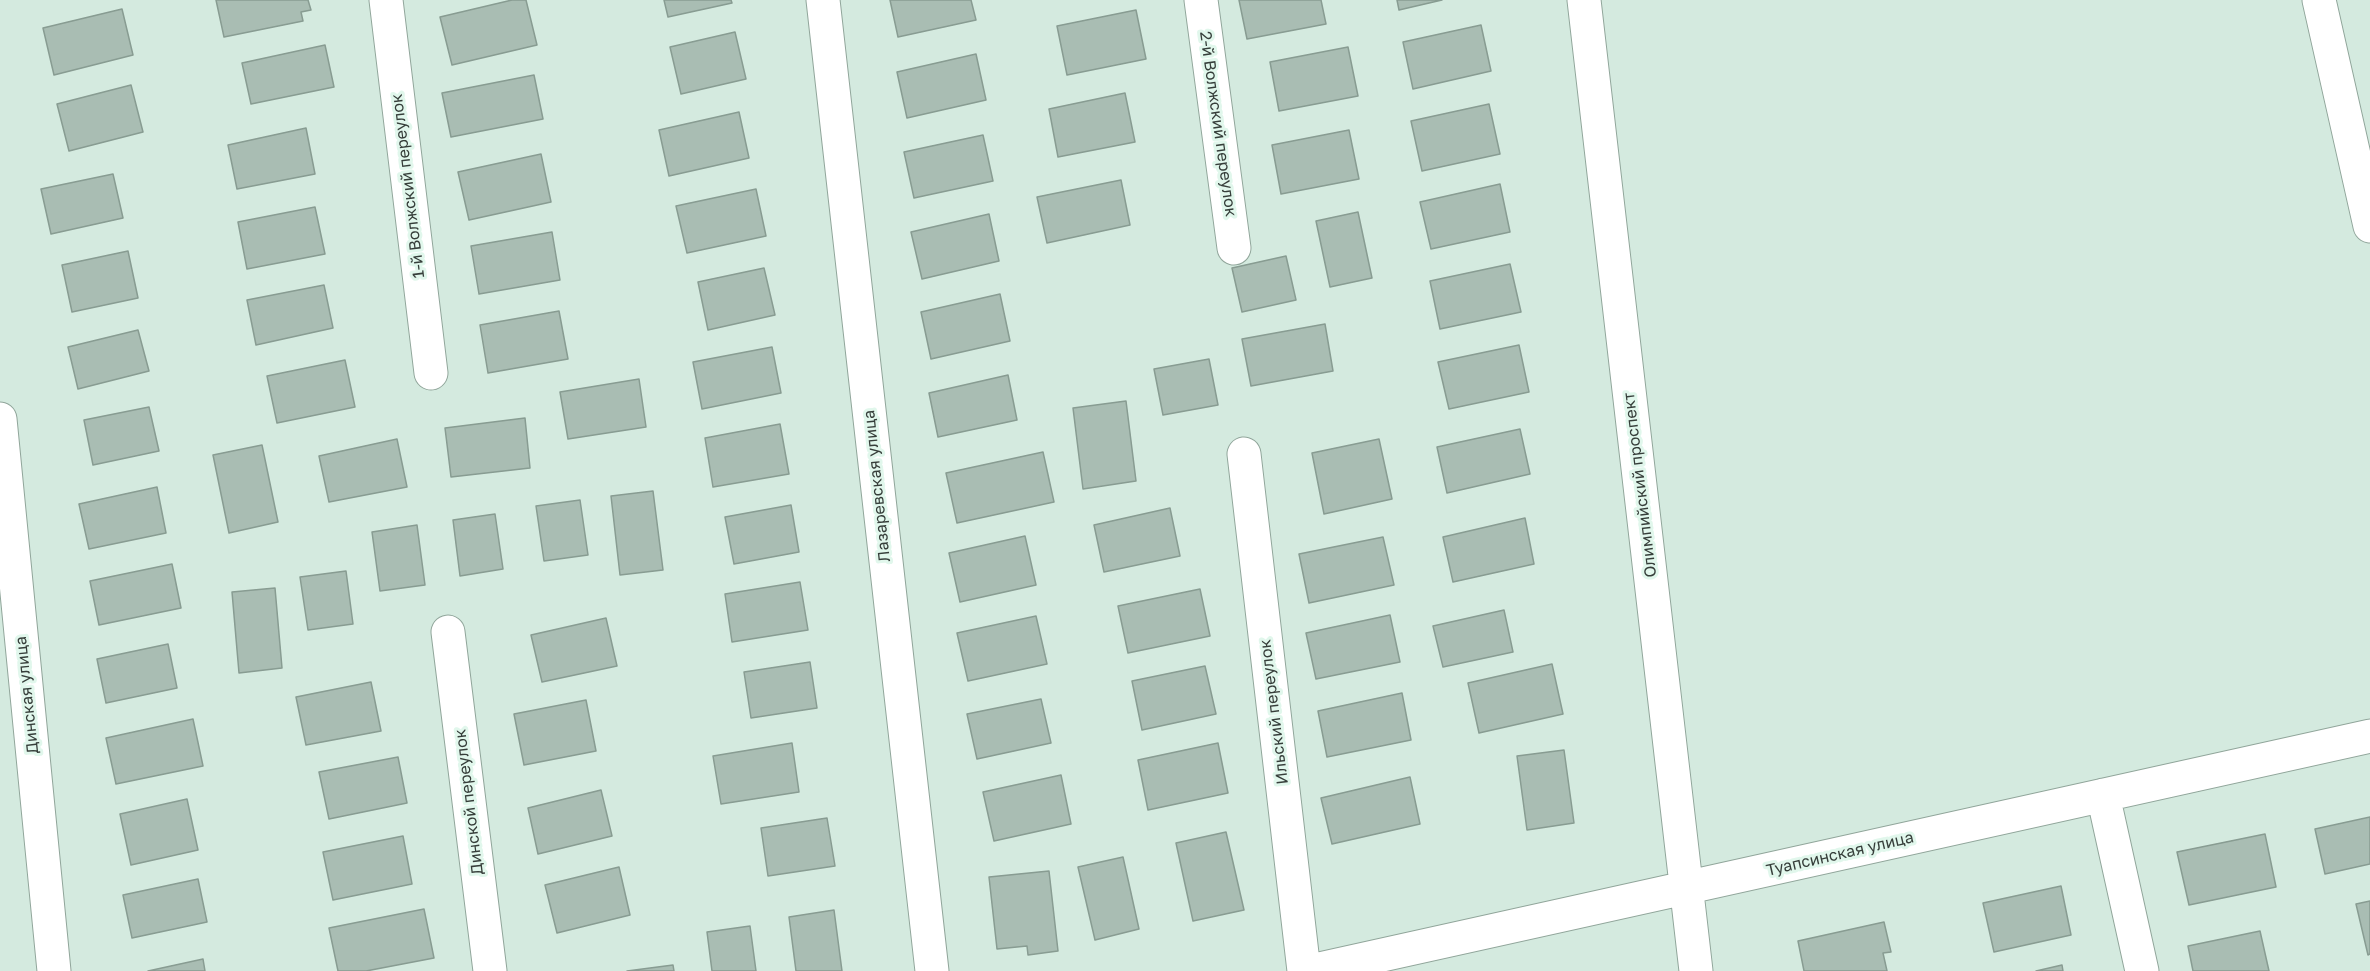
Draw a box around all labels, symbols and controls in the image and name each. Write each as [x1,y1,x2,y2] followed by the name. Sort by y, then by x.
[1195,30,1241,218] street label: 2-й Волжский переулок
[387,93,429,279] street label: 1-й Волжский переулок
[1619,391,1661,579] street label: Олимпийский проспект
[859,409,895,563] street label: Лазаревская улица
[11,635,43,755] street label: Динская улица
[1256,638,1292,786] street label: Ильский переулок
[451,728,487,876] street label: Динской переулок
[1764,828,1916,880] street label: Туапсинская улица

